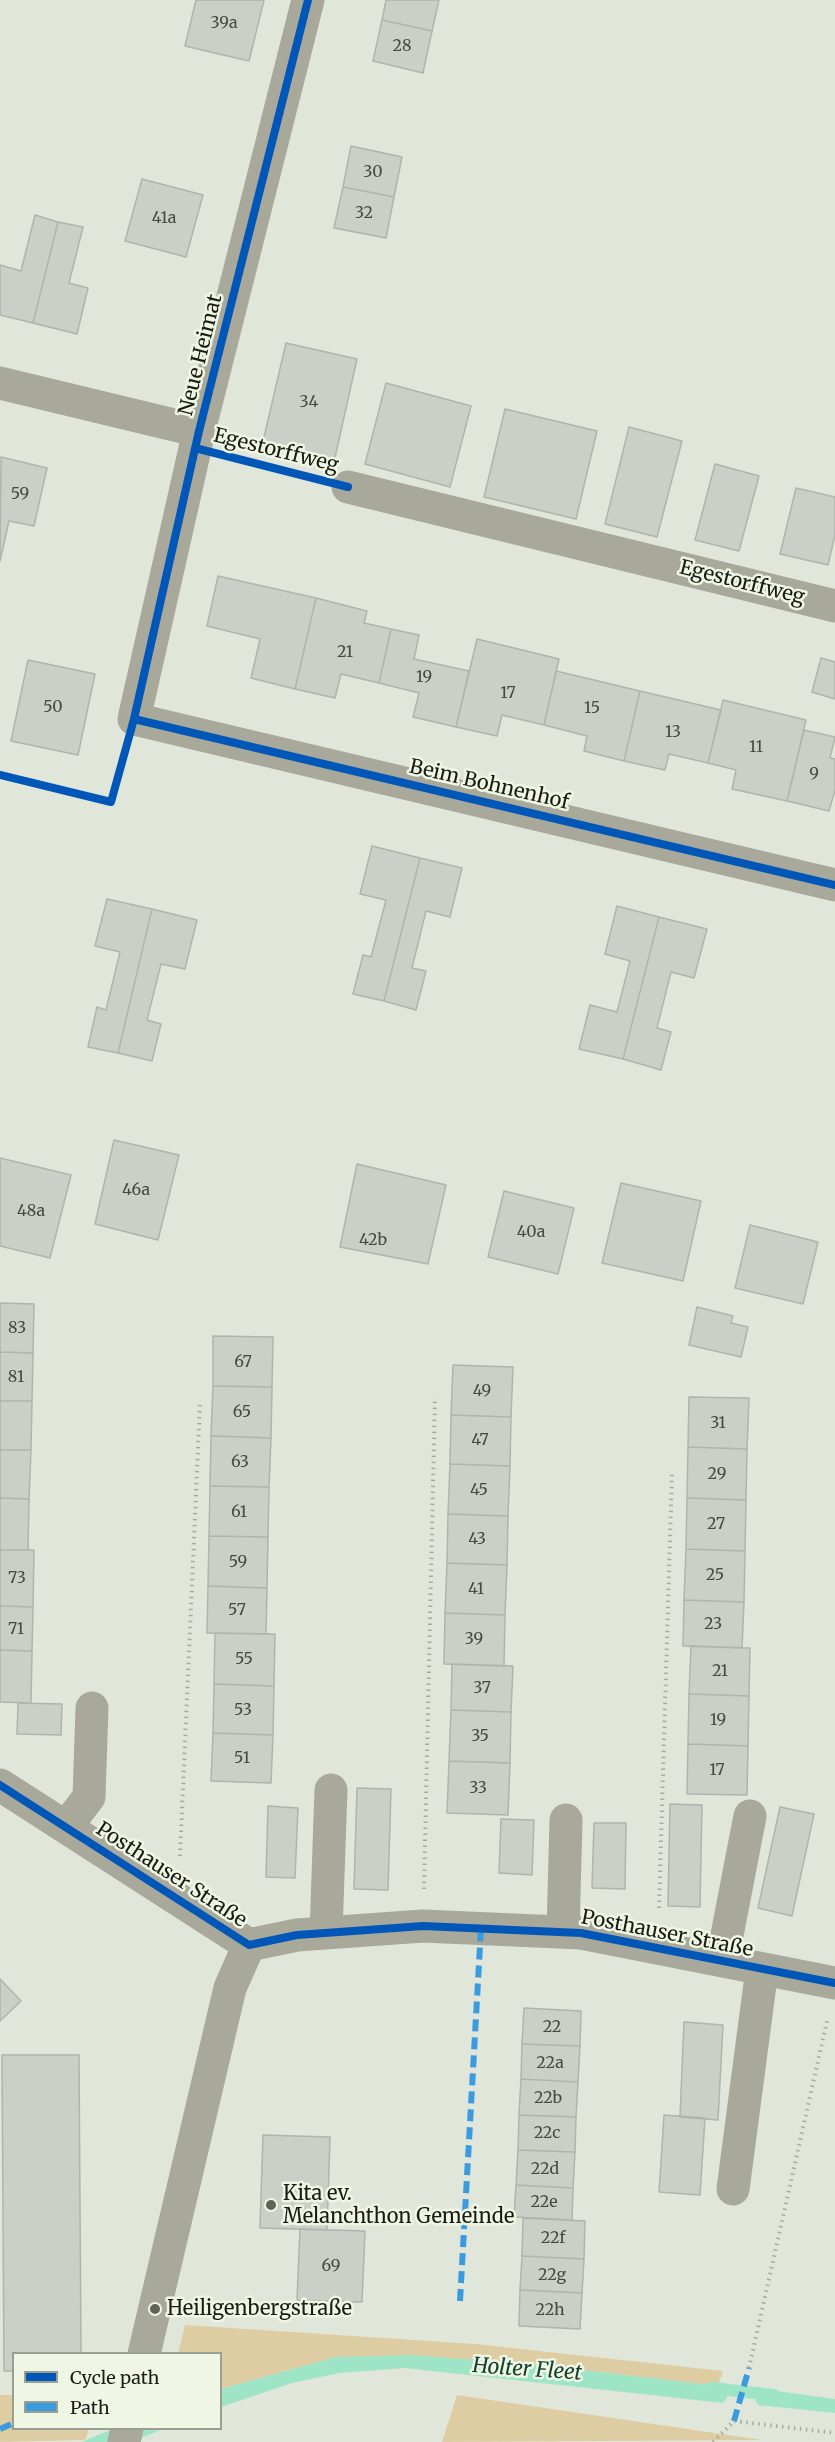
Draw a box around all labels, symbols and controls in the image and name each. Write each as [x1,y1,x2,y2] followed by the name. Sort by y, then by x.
[211,13,237,33] house number: 39a
[393,36,411,56] house number: 28
[363,162,383,182] house number: 30
[355,203,373,223] house number: 32
[152,208,176,228] house number: 41a
[174,292,228,418] street label: Neue Heimat
[300,392,318,412] house number: 34
[211,424,341,478] street label: Egestorffweg
[11,484,29,504] house number: 59
[677,556,807,610] street label: Egestorffweg
[337,642,353,662] house number: 21
[416,667,432,687] house number: 19
[500,683,516,703] house number: 17
[43,697,63,717] house number: 50
[584,698,600,718] house number: 15
[665,722,681,742] house number: 13
[749,737,763,757] house number: 11
[407,755,571,815] street label: Beim Bohnenhof
[809,764,819,784] house number: 9
[122,1180,150,1200] house number: 46a
[17,1201,45,1221] house number: 48a
[517,1222,545,1242] house number: 40a
[359,1230,387,1250] house number: 42b
[8,1318,26,1338] house number: 83
[234,1352,252,1372] house number: 67
[8,1367,24,1387] house number: 81
[473,1381,491,1401] house number: 49
[233,1402,251,1422] house number: 65
[710,1413,726,1433] house number: 31
[471,1430,489,1450] house number: 47
[231,1452,249,1472] house number: 63
[708,1464,726,1484] house number: 29
[470,1480,488,1500] house number: 45
[231,1502,247,1522] house number: 61
[707,1514,725,1534] house number: 27
[468,1529,486,1549] house number: 43
[229,1552,247,1572] house number: 59
[706,1565,724,1585] house number: 25
[8,1568,26,1588] house number: 73
[468,1579,484,1599] house number: 41
[228,1600,246,1620] house number: 57
[704,1614,722,1634] house number: 23
[8,1619,24,1639] house number: 71
[465,1629,483,1649] house number: 39
[235,1649,253,1669] house number: 55
[712,1661,728,1681] house number: 21
[473,1678,491,1698] house number: 37
[234,1700,252,1720] house number: 53
[710,1710,726,1730] house number: 19
[471,1726,489,1746] house number: 35
[234,1748,250,1768] house number: 51
[709,1760,725,1780] house number: 17
[469,1778,487,1798] house number: 33
[91,1817,251,1933] street label: Posthauser Straße
[579,1906,755,1962] street label: Posthauser Straße
[543,2017,561,2037] house number: 22
[536,2053,564,2073] house number: 22a
[534,2088,562,2108] house number: 22b
[534,2123,560,2143] house number: 22c
[531,2159,559,2179] house number: 22d
[283,2182,514,2229] place label: Kita ev. Melanchthon Gemeinde
[530,2192,558,2212] house number: 22e
[264,2198,278,2212] marker: Kita ev. Melanchthon Gemeinde
[541,2228,565,2248] house number: 22f
[322,2256,340,2276] house number: 69
[538,2265,566,2285] house number: 22g
[167,2297,352,2321] place label: Heiligenbergstraße
[535,2300,565,2320] house number: 22h
[148,2302,162,2316] marker: Heiligenbergstraße
[12,2352,222,2430] legend
[471,2354,583,2386] water label: Holter Fleet
[70,2366,159,2389] text: Cycle path
[70,2396,110,2419] text: Path

